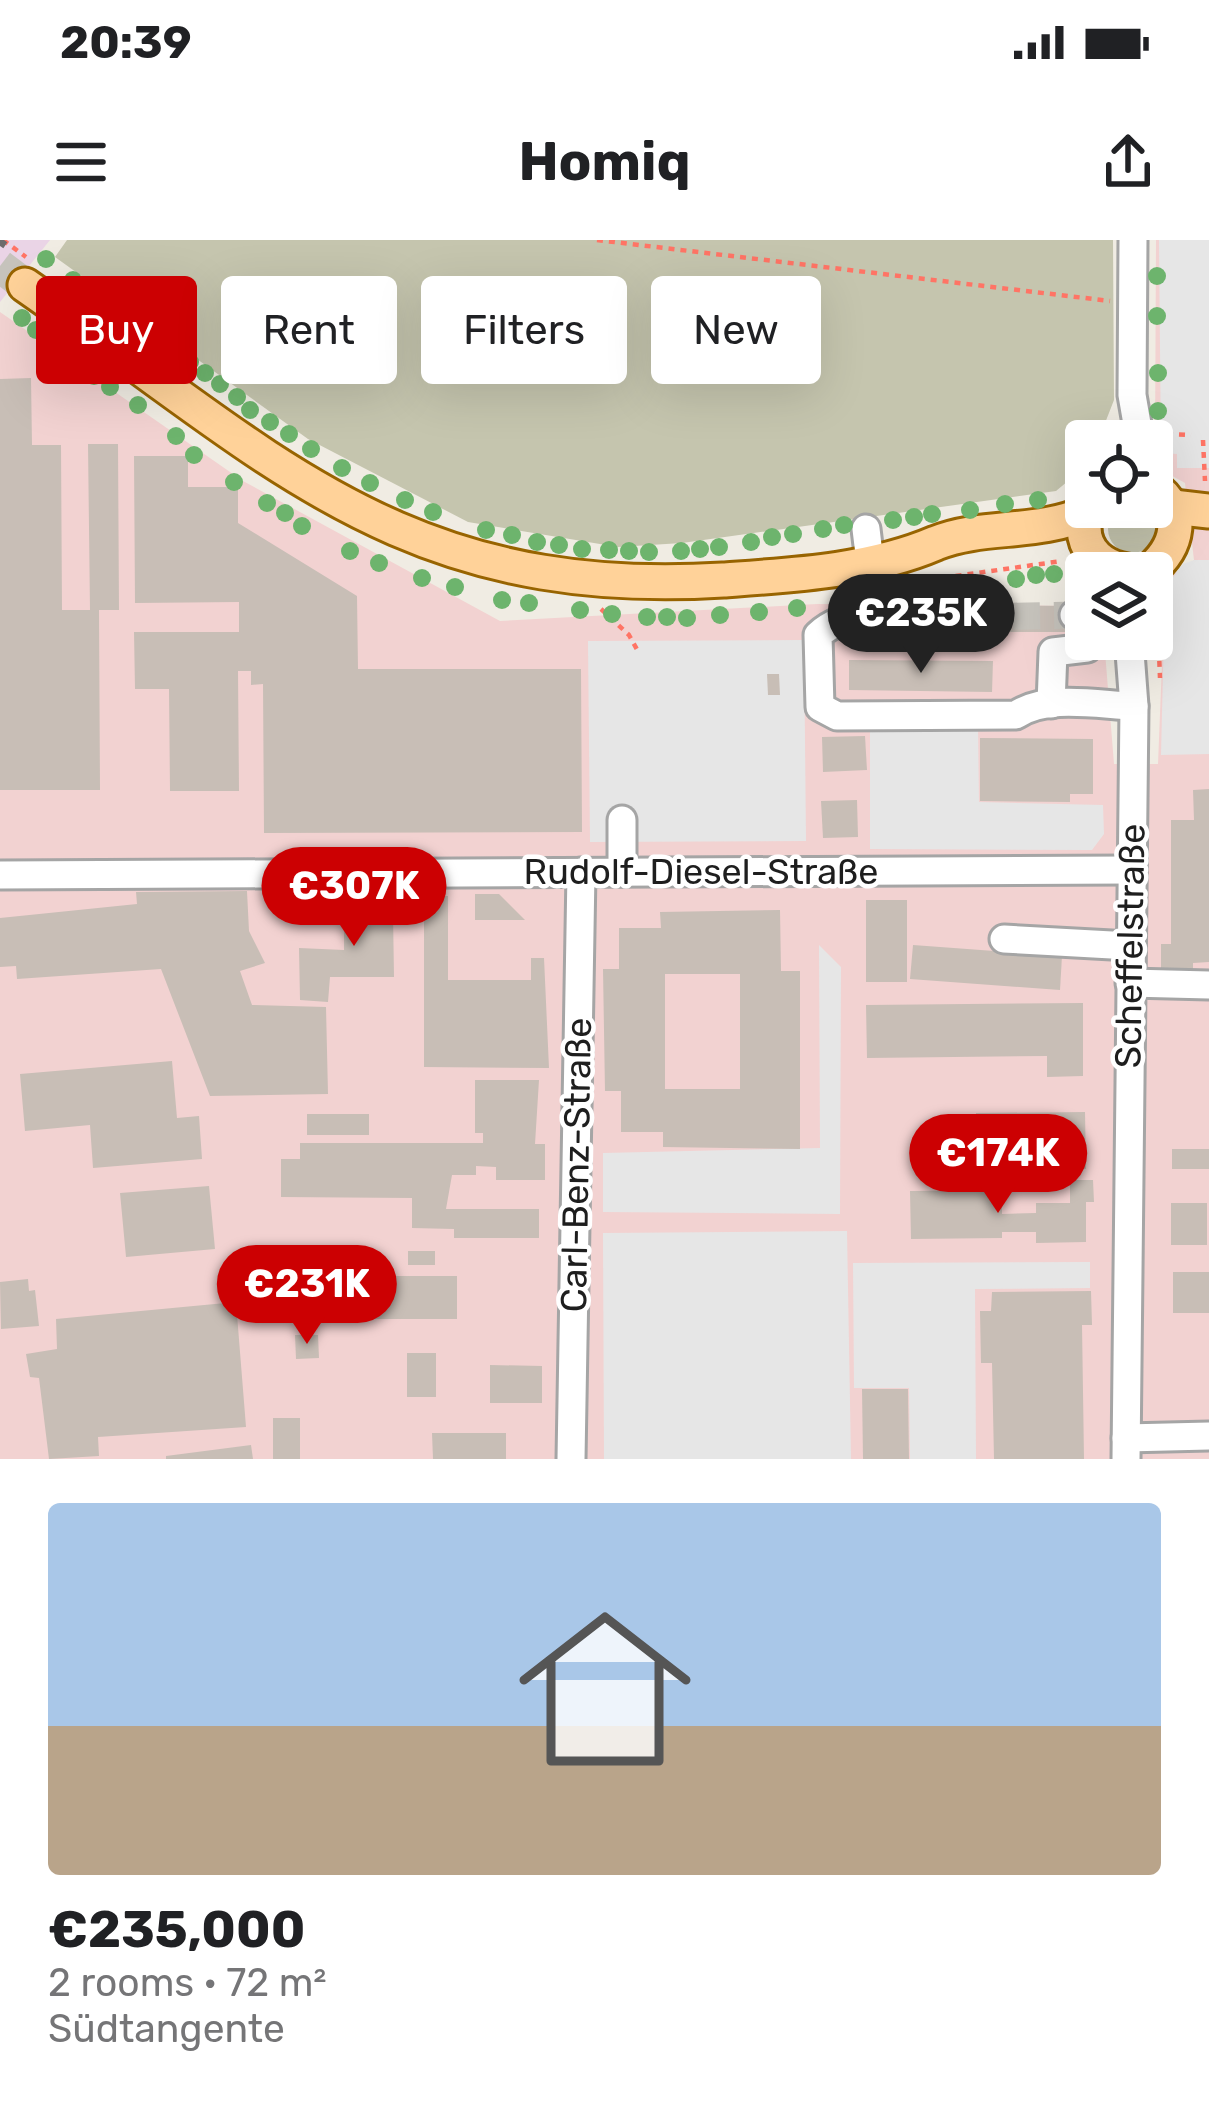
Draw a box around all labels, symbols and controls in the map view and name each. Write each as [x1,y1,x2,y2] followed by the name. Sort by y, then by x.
[60,16,192,69] text: 20:39
[48,129,114,195] icon: menu
[1095,129,1161,195] icon: share
[518,130,691,194] text: Homiq
[36,276,197,384] chip: Buy
[221,276,397,384] chip: Rent
[421,276,627,384] chip: Filters
[651,276,821,384] chip: New
[1065,420,1173,660] map controls
[1065,420,1173,528] button: locate
[1065,552,1173,660] button: layers
[837,574,1005,676] pin: €235K
[855,590,987,636] text: €235K
[1106,823,1154,1069] street label: Scheffelstraße
[270,847,438,949] pin: €307K
[524,850,878,893] street label: Rudolf-Diesel-Straße
[288,863,420,909] text: €307K
[552,1017,600,1313] street label: Carl-Benz-Straße
[914,1114,1082,1216] pin: €174K
[936,1130,1060,1176] text: €174K
[223,1245,391,1347] pin: €231K
[244,1261,370,1307] text: €231K
[497,1581,713,1797] icon: home
[48,1899,305,1960] text: €235,000
[48,1960,327,2006] text: 2 rooms · 72 m²
[48,2006,285,2052] text: Südtangente

